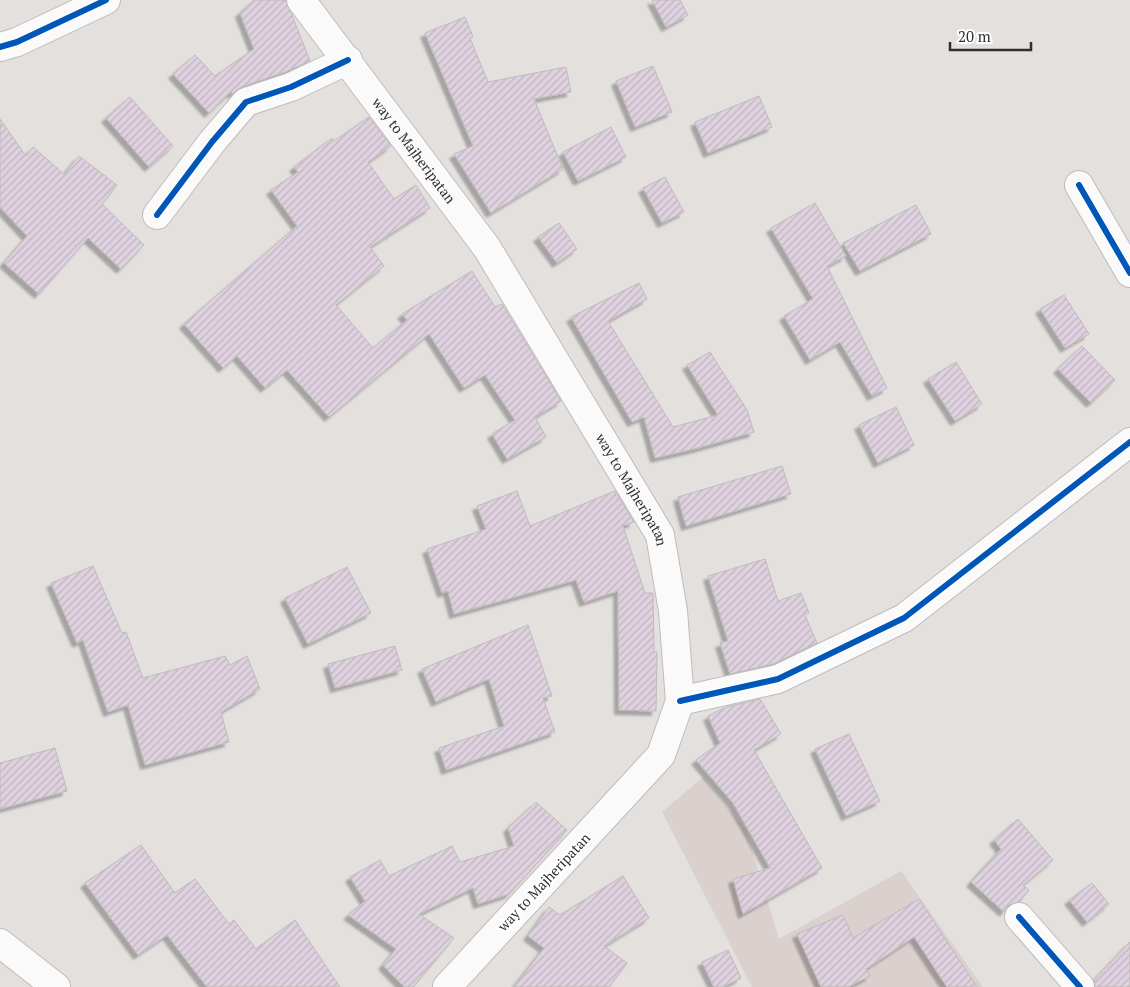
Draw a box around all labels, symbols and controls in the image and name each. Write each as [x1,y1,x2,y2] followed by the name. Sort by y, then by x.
[950,20,1031,52] scale bar
[958,26,991,46] text: 20 m
[368,92,461,207] street label: way to Majheripatan
[591,429,672,548] street label: way to Majheripatan
[492,828,595,936] street label: way to Majheripatan

